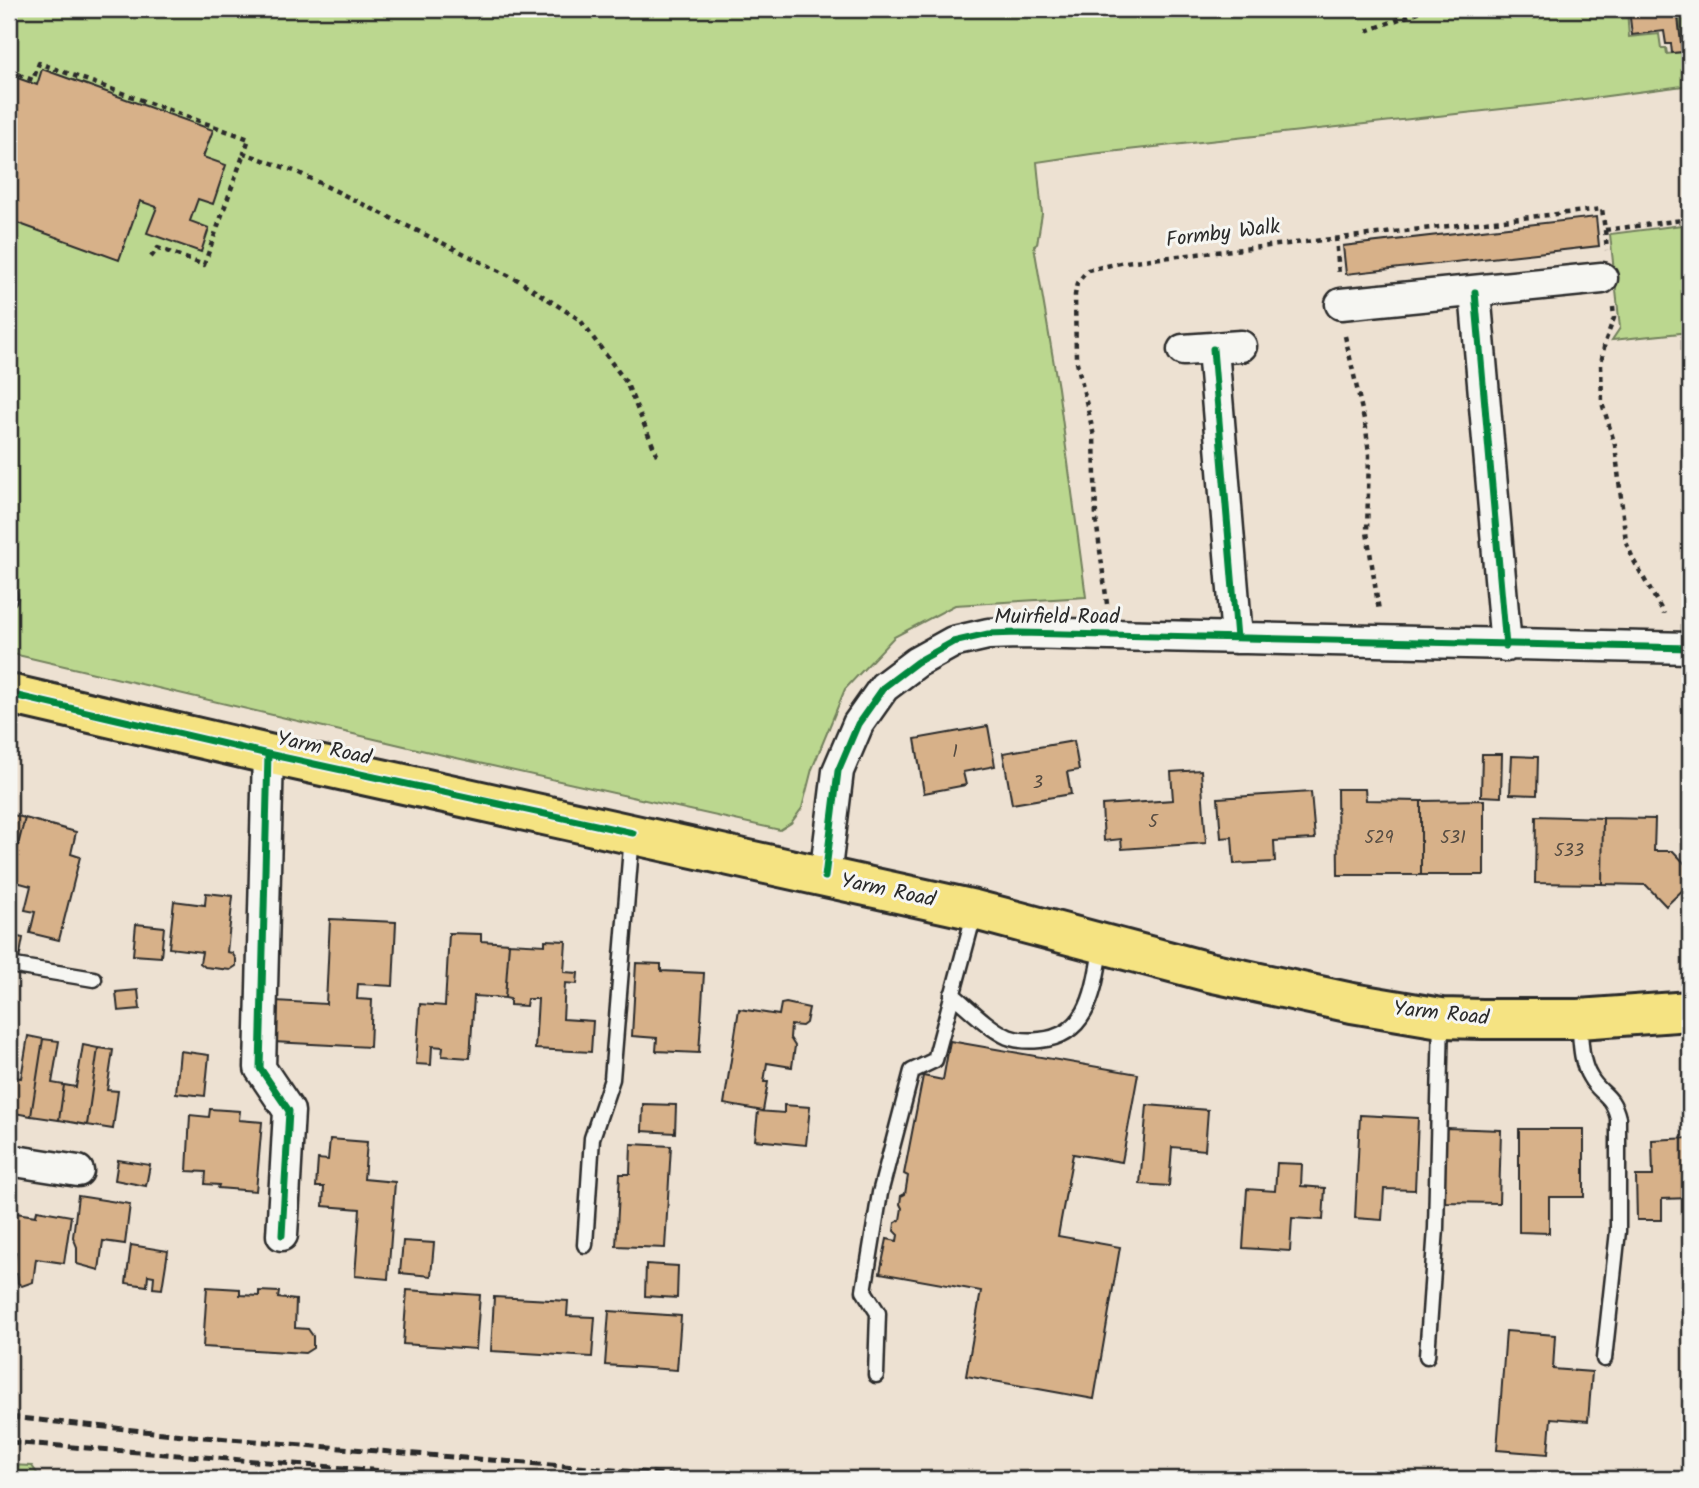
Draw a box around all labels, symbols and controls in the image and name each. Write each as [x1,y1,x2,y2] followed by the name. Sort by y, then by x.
[1164,211,1282,257] street label: Formby Walk
[994,601,1120,634] street label: Muirfield Road
[274,723,375,775] street label: Yarm Road
[952,738,958,767] house number: 1
[1033,769,1043,798] house number: 3
[1148,808,1159,837] house number: 5
[1365,824,1394,853] house number: 529
[1440,824,1466,853] house number: 531
[1554,837,1584,866] house number: 533
[838,865,939,917] street label: Yarm Road
[1391,993,1491,1035] street label: Yarm Road

